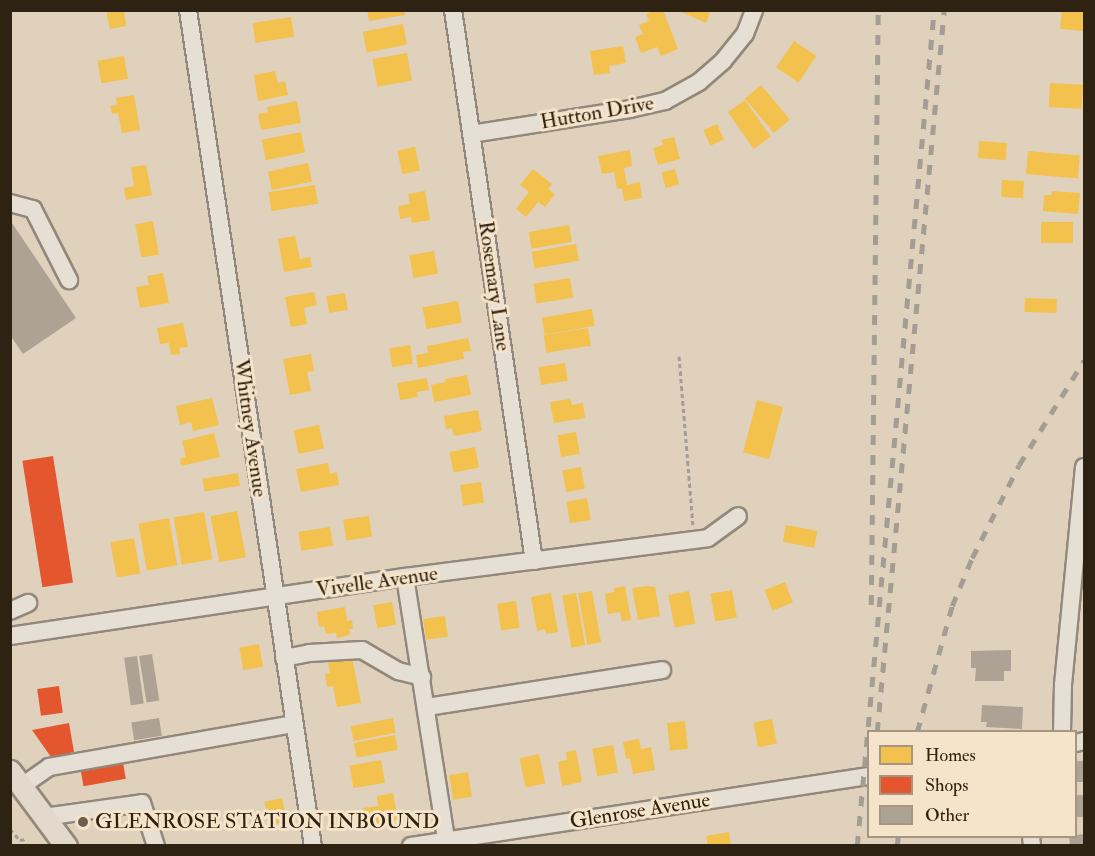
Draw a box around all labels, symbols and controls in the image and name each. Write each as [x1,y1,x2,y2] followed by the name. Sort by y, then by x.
[538,91,656,135] street label: Hutton Drive
[472,219,516,353] street label: Rosemary Lane
[228,357,272,499] street label: Whitney Avenue
[315,561,439,603] street label: Vivelle Avenue
[867,730,1077,838] legend
[925,744,976,767] text: Homes
[925,774,968,797] text: Shops
[568,787,712,835] street label: Glenrose Avenue
[925,804,969,827] text: Other
[95,809,439,835] place label: GLENROSE STATION INBOUND
[76,815,90,829] marker: GLENROSE STATION INBOUND

